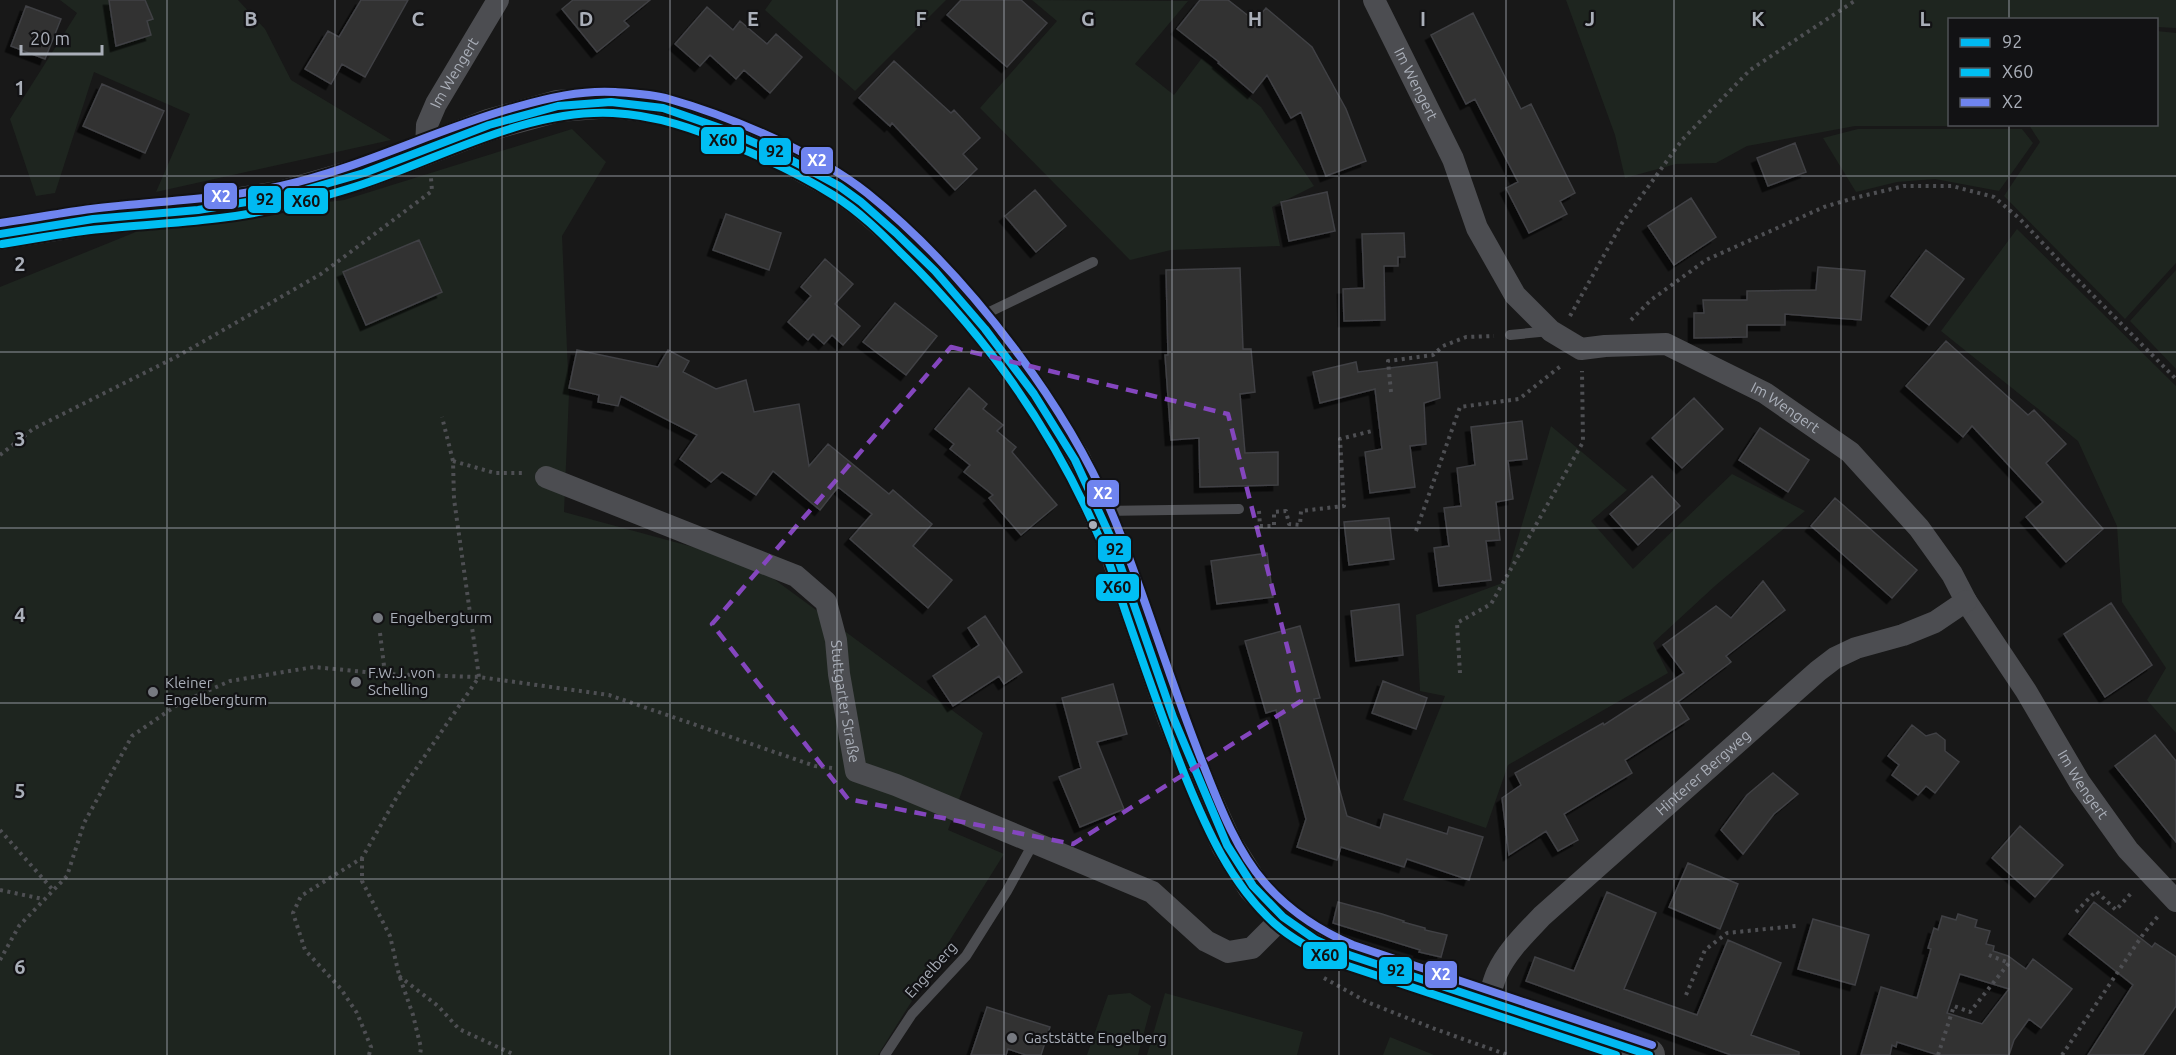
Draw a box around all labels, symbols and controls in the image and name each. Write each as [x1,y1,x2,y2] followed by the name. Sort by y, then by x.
[244,7,258,30] text: B
[412,7,425,30] text: C
[579,7,593,30] text: D
[747,7,759,30] text: E
[915,7,927,30] text: F
[1081,7,1095,30] text: G
[1248,7,1262,30] text: H
[1420,7,1426,30] text: I
[1585,7,1595,30] text: J
[1751,7,1765,30] text: K
[1920,7,1931,30] text: L
[21,18,102,56] scale bar
[1948,18,2158,126] legend
[30,28,70,48] text: 20 m
[2002,31,2022,51] text: 92
[426,34,482,110] street label: Im Wengert
[1391,45,1442,123] street label: Im Wengert
[2002,61,2033,81] text: X60
[14,76,26,99] text: 1
[2002,91,2023,111] text: X2
[700,126,745,155] line badge: X60
[709,131,737,149] text: X60
[758,137,792,166] line badge: 92
[766,142,784,160] text: 92
[800,146,834,175] line badge: X2
[807,151,827,169] text: X2
[203,182,238,210] line badge: X2
[247,185,282,214] line badge: 92
[211,187,231,205] text: X2
[283,187,329,215] line badge: X60
[256,190,274,208] text: 92
[292,192,320,210] text: X60
[14,252,26,275] text: 2
[1748,378,1823,436] street label: Im Wengert
[14,427,26,450] text: 3
[1086,479,1120,508] line badge: X2
[1093,484,1113,502] text: X2
[1087,519,1099,531] unlabelled marker
[1097,535,1132,563] line badge: 92
[1106,540,1124,558] text: 92
[1095,573,1140,602] line badge: X60
[1103,578,1131,596] text: X60
[14,603,26,626] text: 4
[390,609,492,626] place label: Engelbergturm
[371,611,385,625] marker: Engelbergturm
[828,639,863,764] street label: Stuttgarter Straße
[368,664,435,698] place label: F.W.J. von Schelling
[165,674,267,708] place label: Kleiner Engelbergturm
[349,675,363,689] marker: F.W.J. von Schelling
[146,685,160,699] marker: Kleiner Engelbergturm
[1652,726,1754,819] street label: Hinterer Bergweg
[2054,747,2112,822] street label: Im Wengert
[14,779,26,802] text: 5
[901,938,960,1001] street label: Engelberg
[1302,941,1348,970] line badge: X60
[1311,946,1339,964] text: X60
[14,955,26,978] text: 6
[1378,956,1413,985] line badge: 92
[1424,960,1458,989] line badge: X2
[1387,961,1405,979] text: 92
[1431,965,1451,983] text: X2
[1024,1029,1167,1046] place label: Gaststätte Engelberg
[1005,1031,1019,1045] marker: Gaststätte Engelberg

